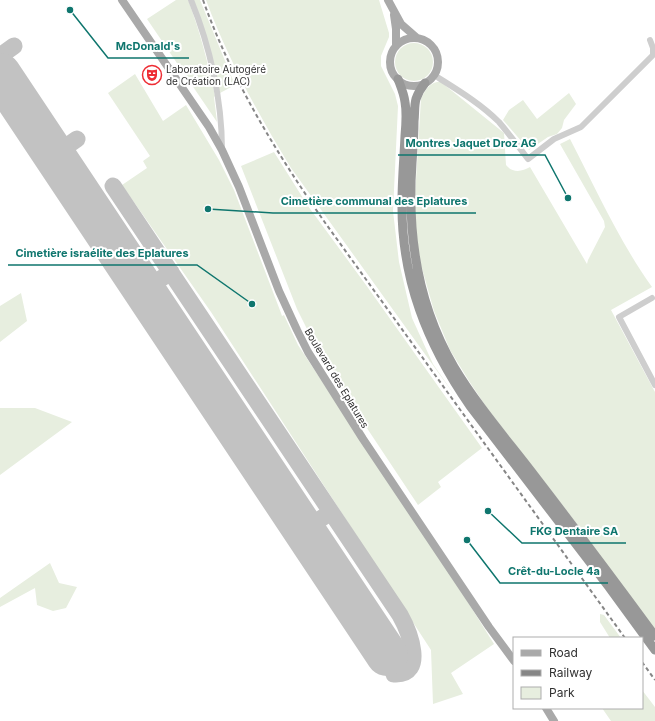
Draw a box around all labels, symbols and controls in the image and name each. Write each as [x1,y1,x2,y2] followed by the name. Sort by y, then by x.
[108,35,189,58] callout: McDonald's
[116,39,180,53] text: McDonald's
[166,63,266,87] place label: Laboratoire Autogéré de Création (LAC)
[141,64,163,86] theatre icon: Laboratoire Autogéré de Création (LAC)
[398,132,545,155] callout: Montres Jaquet Droz AG
[406,136,536,150] text: Montres Jaquet Droz AG
[273,190,476,213] callout: Cimetière communal des Eplatures
[281,194,467,208] text: Cimetière communal des Eplatures
[8,242,197,265] callout: Cimetière israélite des Eplatures
[15,246,189,260] text: Cimetière israélite des Eplatures
[302,326,372,430] street label: Boulevard des Eplatures
[522,520,626,543] callout: FKG Dentaire SA
[530,524,618,538] text: FKG Dentaire SA
[500,560,608,583] callout: Crêt-du-Locle 4a
[508,564,600,578] text: Crêt-du-Locle 4a
[513,637,643,709] legend
[549,645,578,660] text: Road
[549,665,593,680] text: Railway
[549,685,575,700] text: Park

